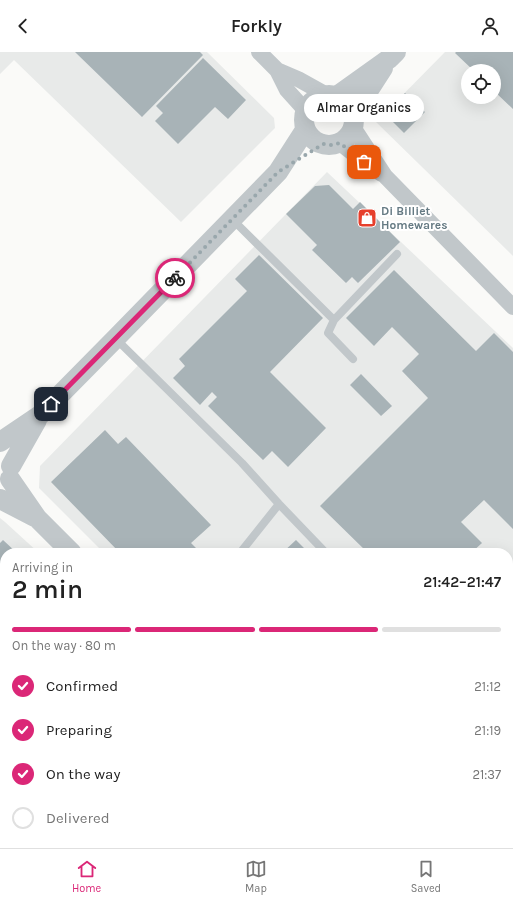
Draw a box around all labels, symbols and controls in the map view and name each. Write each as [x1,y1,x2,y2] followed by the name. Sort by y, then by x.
[12,15,34,37] icon: back
[231,15,282,37] text: Forkly
[479,15,501,37] icon: person
[461,64,501,104] map controls
[461,64,501,104] button: locate
[304,94,424,122] callout: Almar Organics
[317,100,411,115] text: Almar Organics
[347,145,381,179] pin
[353,151,375,173] icon: bag
[381,204,448,232] place label: Di Billiet Homewares
[356,207,378,229] shop icon: Di Billiet Homewares
[155,258,195,298] courier
[164,267,186,289] icon: bike
[34,387,68,421] pin
[40,393,62,415] icon: home
[12,560,73,575] text: Arriving in
[423,573,501,591] text: 21:42–21:47
[12,574,83,605] text: 2 min
[12,638,116,653] text: On the way · 80 m
[12,675,34,697] icon: check
[46,677,118,695] text: Confirmed
[474,679,501,694] text: 21:12
[12,719,34,741] icon: check
[46,721,112,739] text: Preparing
[474,723,501,738] text: 21:19
[12,763,34,785] icon: check
[46,765,120,783] text: On the way
[472,767,501,782] text: 21:37
[46,809,110,827] text: Delivered
[72,858,101,895] tab: Home
[245,858,267,895] tab: Map
[411,858,441,895] tab: Saved

